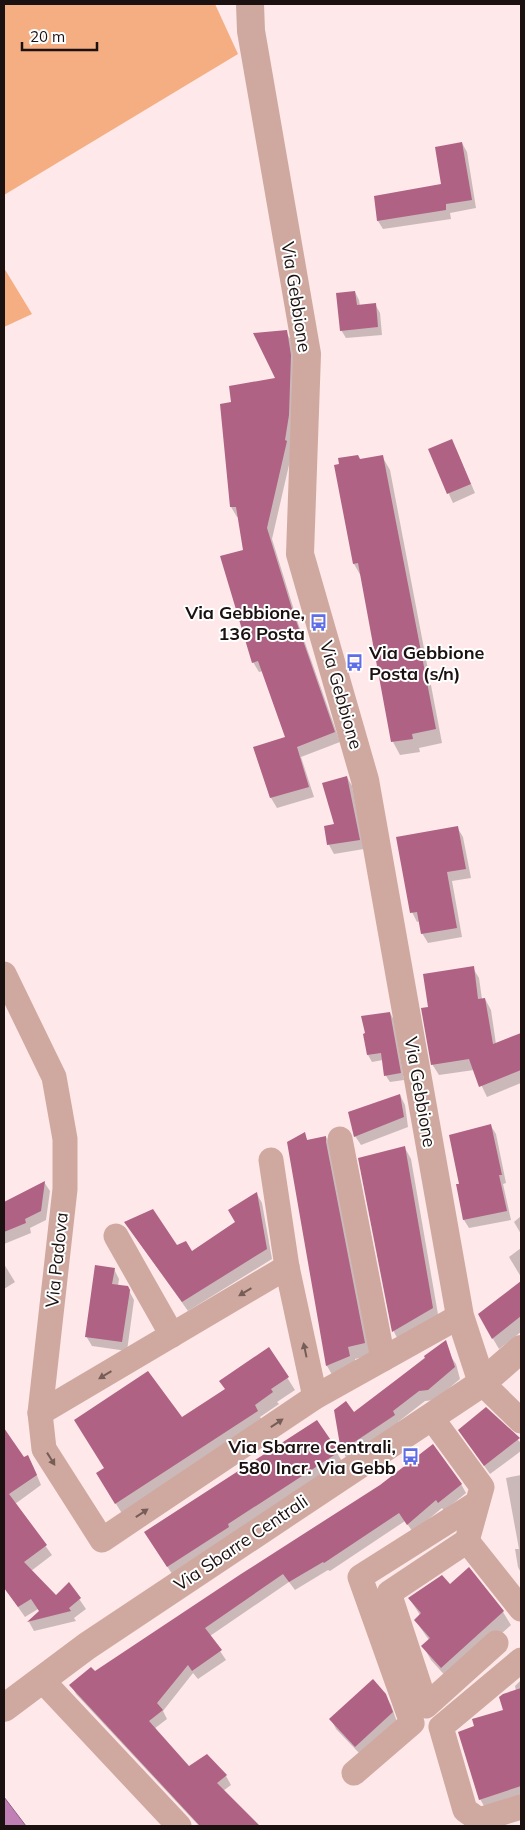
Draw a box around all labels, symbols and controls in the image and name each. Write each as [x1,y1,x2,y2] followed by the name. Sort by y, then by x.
[22,20,98,52] scale bar
[30,27,65,46] text: 20 m
[276,240,317,354] street label: Via Gebbione
[184,601,305,645] place label: Via Gebbione, 136 Posta
[309,613,329,633] bus stop icon: Via Gebbione, 136 Posta
[315,638,368,752] street label: Via Gebbione
[368,641,484,685] place label: Via Gebbione Posta (s/n)
[345,653,365,673] bus stop icon: Via Gebbione Posta (s/n)
[399,1035,442,1149] street label: Via Gebbione
[40,1211,73,1309] street label: Via Padova
[238,1288,253,1296] one-way arrow
[301,1342,309,1357] one-way arrow
[99,1370,112,1379] one-way arrow
[270,1418,284,1428] one-way arrow
[227,1435,396,1479] place label: Via Sbarre Centrali, 580 Incr. Via Gebb
[400,1447,420,1467] bus stop icon: Via Sbarre Centrali, 580 Incr. Via Gebb
[46,1453,56,1466] one-way arrow
[169,1489,312,1596] street label: Via Sbarre Centrali
[135,1508,149,1518] one-way arrow

